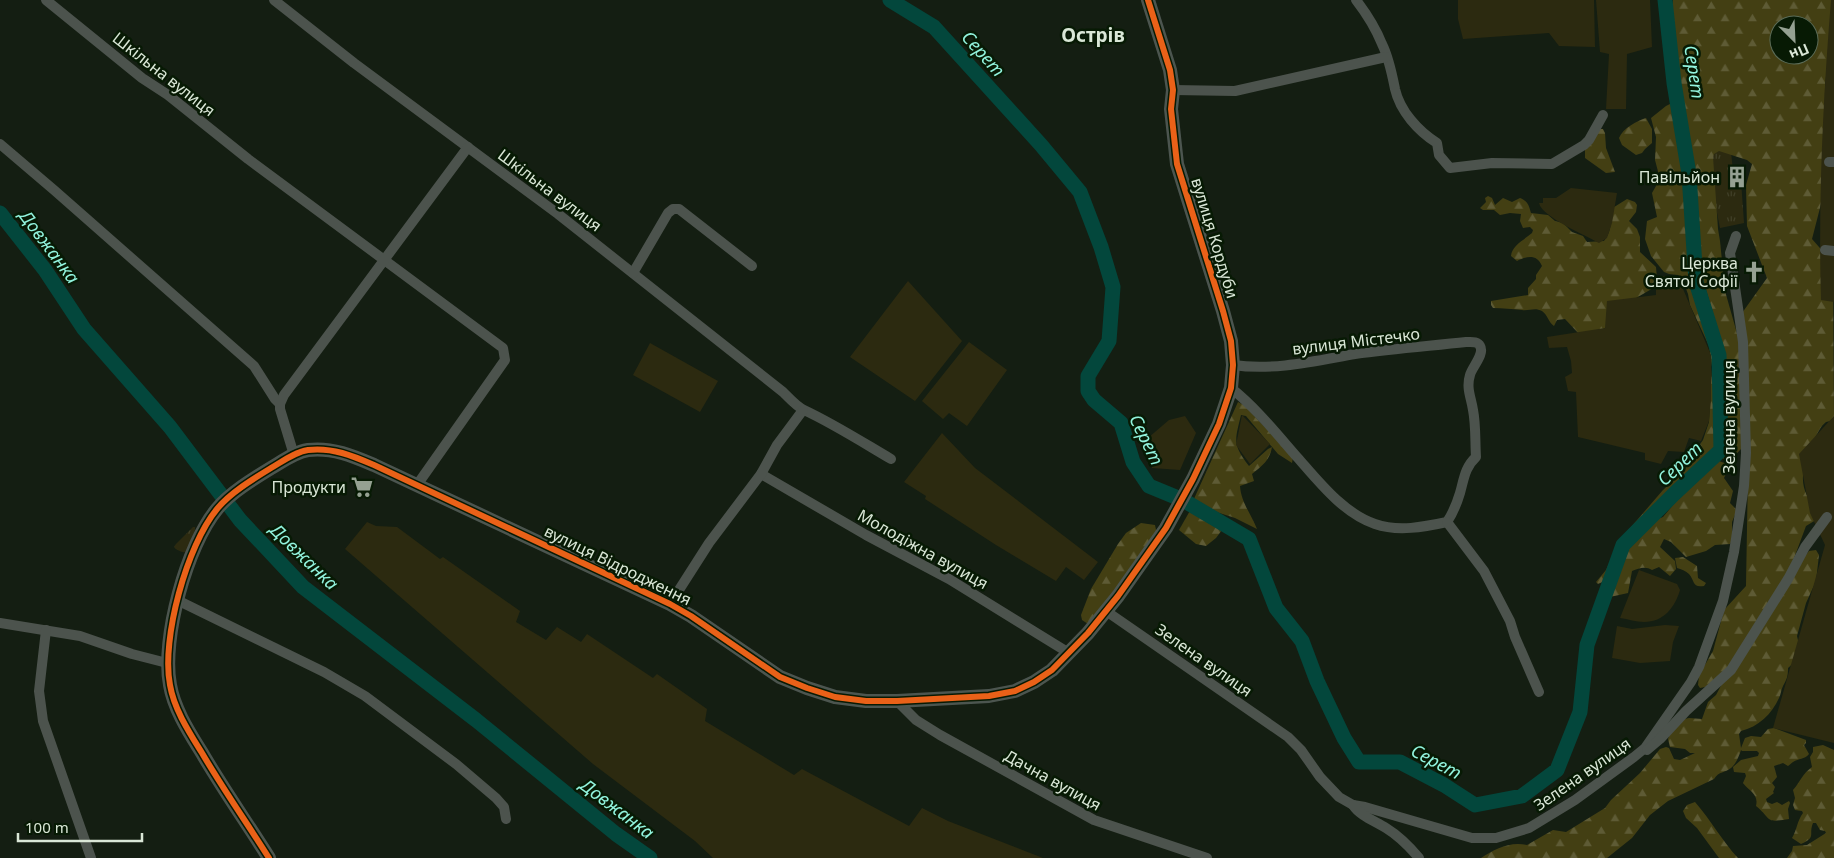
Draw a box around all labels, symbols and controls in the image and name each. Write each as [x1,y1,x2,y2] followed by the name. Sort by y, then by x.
[1769,15,1819,65] north arrow
[1061,22,1125,48] district label: Острів
[957,25,1011,81] water label: Серет
[108,27,220,121] street label: Шкільна вулиця
[1787,40,1812,65] text: Пн
[1679,44,1711,100] water label: Серет
[494,144,606,236] street label: Шкільна вулиця
[1724,164,1750,190] building icon: Павільйон
[1639,166,1720,188] place label: Павільйон
[1186,175,1244,301] street label: вулиця Кордуби
[13,203,85,288] water label: Довжанка
[1645,252,1738,292] place label: Церква Святої Софії
[1741,259,1767,285] church icon: Церква Святої Софії
[1291,322,1421,360] street label: вулиця Містечко
[1718,360,1740,474] street label: Зелена вулиця
[1124,410,1169,469] water label: Серет
[1652,436,1707,491] water label: Серет
[349,474,375,500] supermarket icon: Продукти
[271,476,346,498] place label: Продукти
[854,504,992,594] street label: Молодіжна вулиця
[264,516,344,595] water label: Довжанка
[541,520,695,610] street label: вулиця Відродження
[1151,618,1257,702] street label: Зелена вулиця
[1529,732,1635,816] street label: Зелена вулиця
[1407,738,1466,784] water label: Серет
[1001,744,1105,816] street label: Дачна вулиця
[574,771,659,844] water label: Довжанка
[18,810,141,842] scale bar
[25,817,69,837] text: 100 m

